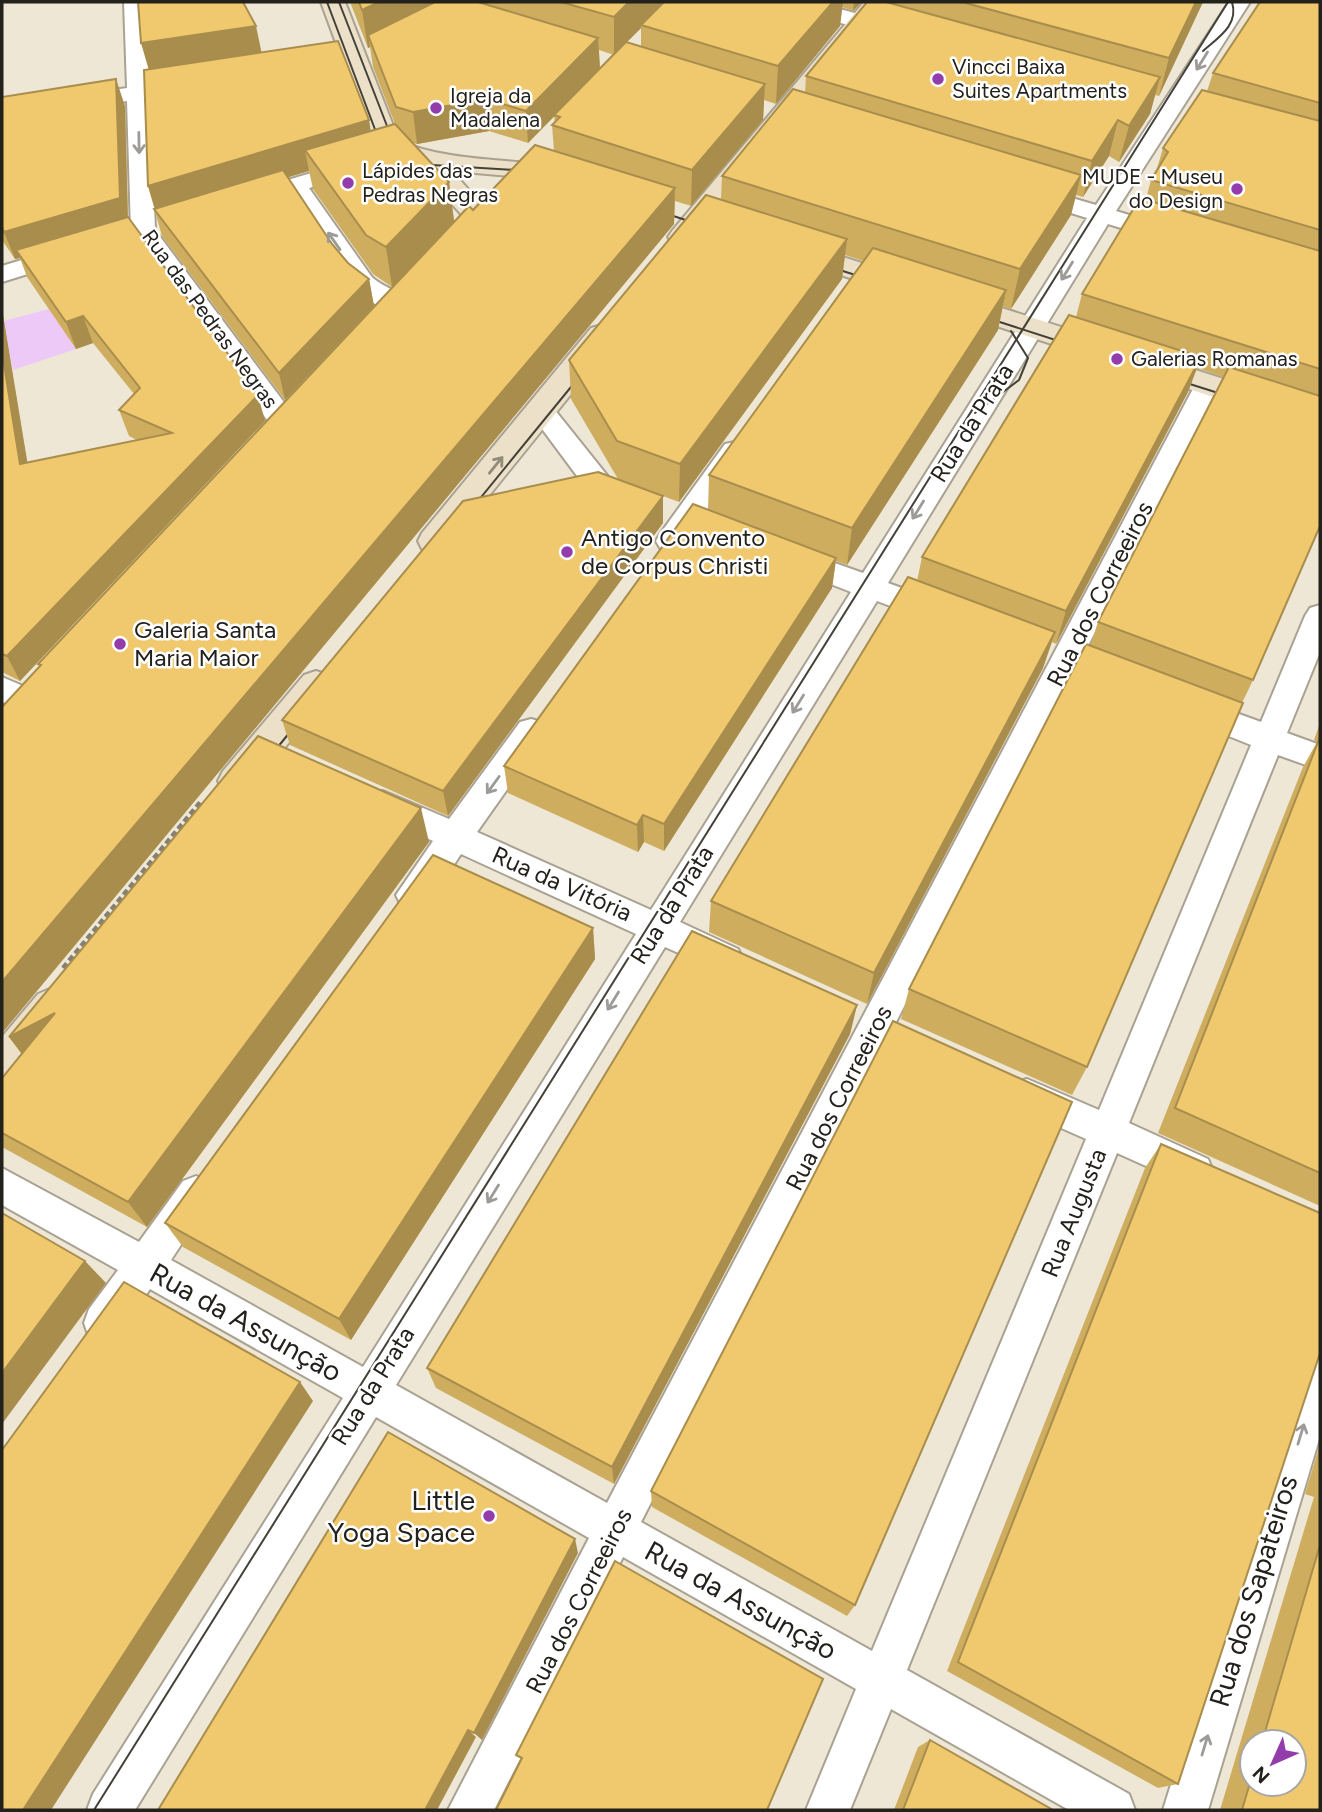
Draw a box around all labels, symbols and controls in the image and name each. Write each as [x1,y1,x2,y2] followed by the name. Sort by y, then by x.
[1195,50,1209,70] one-way arrow
[952,54,1127,103] place label: Vincci Baixa Suites Apartments
[930,71,946,87] marker: Vincci Baixa Suites Apartments
[450,83,540,132] place label: Igreja da Madalena
[428,100,444,116] marker: Igreja da Madalena
[132,132,145,155] one-way arrow
[362,158,498,207] place label: Lápides das Pedras Negras
[1082,164,1223,213] place label: MUDE - Museu do Design
[340,175,356,191] marker: Lápides das Pedras Negras
[1229,181,1245,197] marker: MUDE - Museu do Design
[137,224,284,413] street label: Rua das Pedras Negras
[327,232,341,251] one-way arrow
[1059,261,1074,280] one-way arrow
[1131,346,1298,371] place label: Galerias Romanas
[1109,351,1125,367] marker: Galerias Romanas
[924,358,1019,487] street label: Rua da Prata
[488,456,504,474] one-way arrow
[1040,496,1159,691] street label: Rua dos Correeiros
[910,500,924,520] one-way arrow
[581,523,768,580] place label: Antigo Convento de Corpus Christi
[559,544,575,560] marker: Antigo Convento de Corpus Christi
[134,615,276,672] place label: Galeria Santa Maria Maior
[112,636,128,652] marker: Galeria Santa Maria Maior
[790,693,804,713] one-way arrow
[485,775,500,794] one-way arrow
[488,840,637,927] street label: Rua da Vitória
[624,840,719,969] street label: Rua da Prata
[605,990,619,1010] one-way arrow
[779,1000,898,1195] street label: Rua dos Correeiros
[1035,1144,1112,1281] street label: Rua Augusta
[485,1184,500,1203] one-way arrow
[144,1255,348,1389] street label: Rua da Assunção
[325,1321,420,1450] street label: Rua da Prata
[1296,1423,1309,1445] one-way arrow
[1202,1471,1304,1711] street label: Rua dos Sapateiros
[327,1483,475,1549] place label: Little Yoga Space
[519,1503,638,1698] street label: Rua dos Correeiros
[481,1508,497,1524] marker: Little Yoga Space
[639,1533,843,1667] street label: Rua da Assunção
[1238,1728,1308,1798] north arrow
[1200,1734,1213,1756] one-way arrow
[1248,1761,1275,1788] text: N

